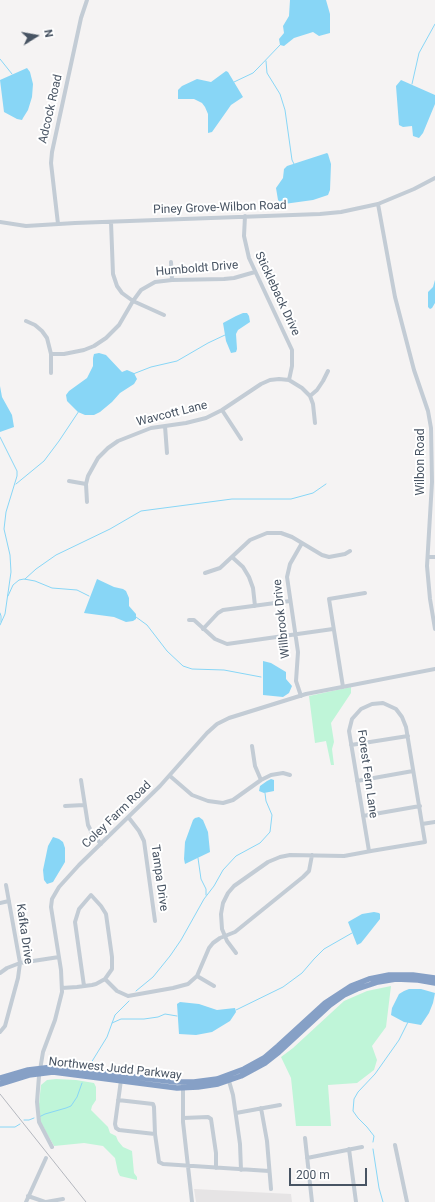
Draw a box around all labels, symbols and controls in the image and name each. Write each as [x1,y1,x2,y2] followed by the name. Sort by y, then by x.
[16,16,56,56] north arrow
[41,29,55,39] text: N
[36,73,66,145] street label: Adcock Road
[153,198,287,218] street label: Piney Grove-Wilbon Road
[251,250,303,338] street label: Stickleback Drive
[155,258,239,280] street label: Humboldt Drive
[135,398,209,430] street label: Wavcott Lane
[414,428,428,496] street label: Wilbon Road
[271,579,293,659] street label: Willbrook Drive
[354,729,380,819] street label: Forest Fern Lane
[79,778,155,852] street label: Coley Farm Road
[147,844,171,912] street label: Tampa Drive
[13,903,35,965] street label: Kafka Drive
[48,1055,182,1083] street label: Northwest Judd Parkway
[291,1160,369,1186] scale bar
[296,1168,330,1182] text: 200 m

